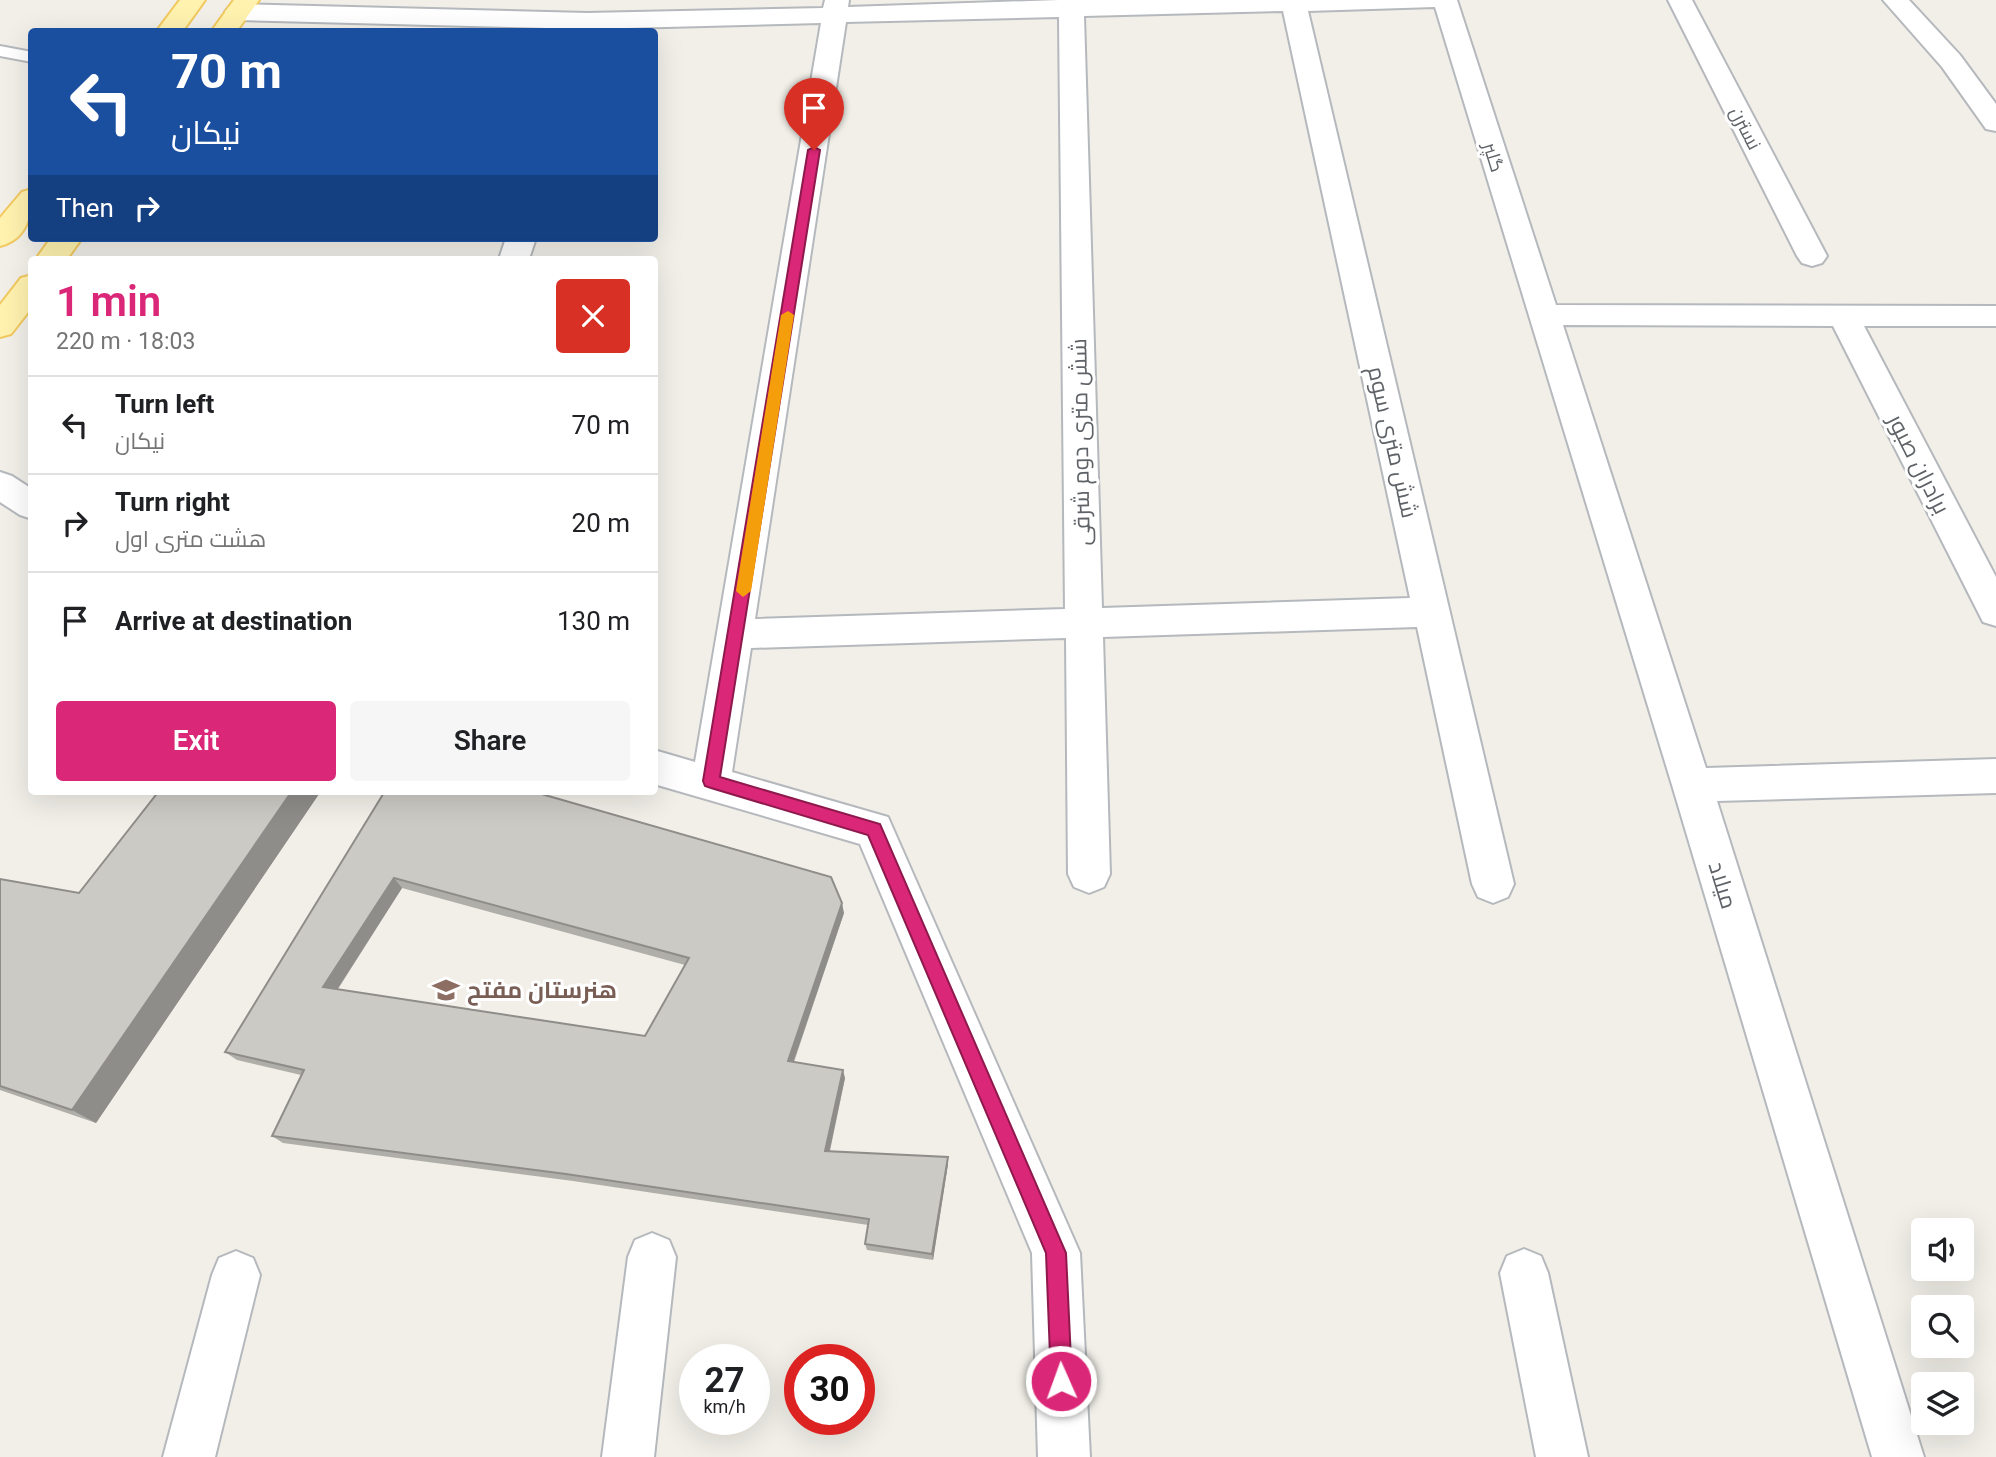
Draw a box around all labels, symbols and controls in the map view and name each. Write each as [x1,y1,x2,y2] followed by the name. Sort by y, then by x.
[171,43,282,100] text: 70 m
[56,56,147,147] icon: left
[784,78,844,150] pin
[795,89,833,127] icon: arrive
[1725,103,1766,154] street label: نسترن
[171,114,241,152] text: نیکان
[1477,139,1509,175] street label: گلپر
[128,189,166,227] icon: right
[56,193,114,223] text: Then
[56,277,161,326] text: 1 min
[556,279,630,353] button: close
[56,328,195,355] text: 220 m · 18:03
[1065,338,1098,546] street label: شش متری دوم شرقی
[1360,364,1423,521] street label: شش متری سوم
[115,389,214,419] text: Turn left
[56,406,94,444] icon: left
[1881,408,1955,519] street label: برادران صبور
[572,410,630,440] text: 70 m
[115,428,165,455] text: نیکان
[115,487,230,517] text: Turn right
[56,504,94,542] icon: right
[572,508,630,538] text: 20 m
[115,526,266,553] text: هشت متری اول
[56,602,94,640] icon: arrive
[115,606,352,636] text: Arrive at destination
[557,606,630,636] text: 130 m
[56,701,336,781] button: Exit
[350,701,630,781] button: Share
[1703,858,1742,912] street label: میلاد
[431,975,461,1005] school or university icon: هنرستان مفتح
[467,977,617,1006] place label: هنرستان مفتح
[1911,1218,1974,1435] map controls
[1911,1218,1974,1281] button: sound
[1911,1295,1974,1358] button: search
[784,1344,875,1435] speed limit sign: 30
[1024,1344,1098,1418] position arrow
[704,1360,745,1401] text: 27
[1911,1372,1974,1435] button: layers
[703,1396,746,1417] text: km/h

